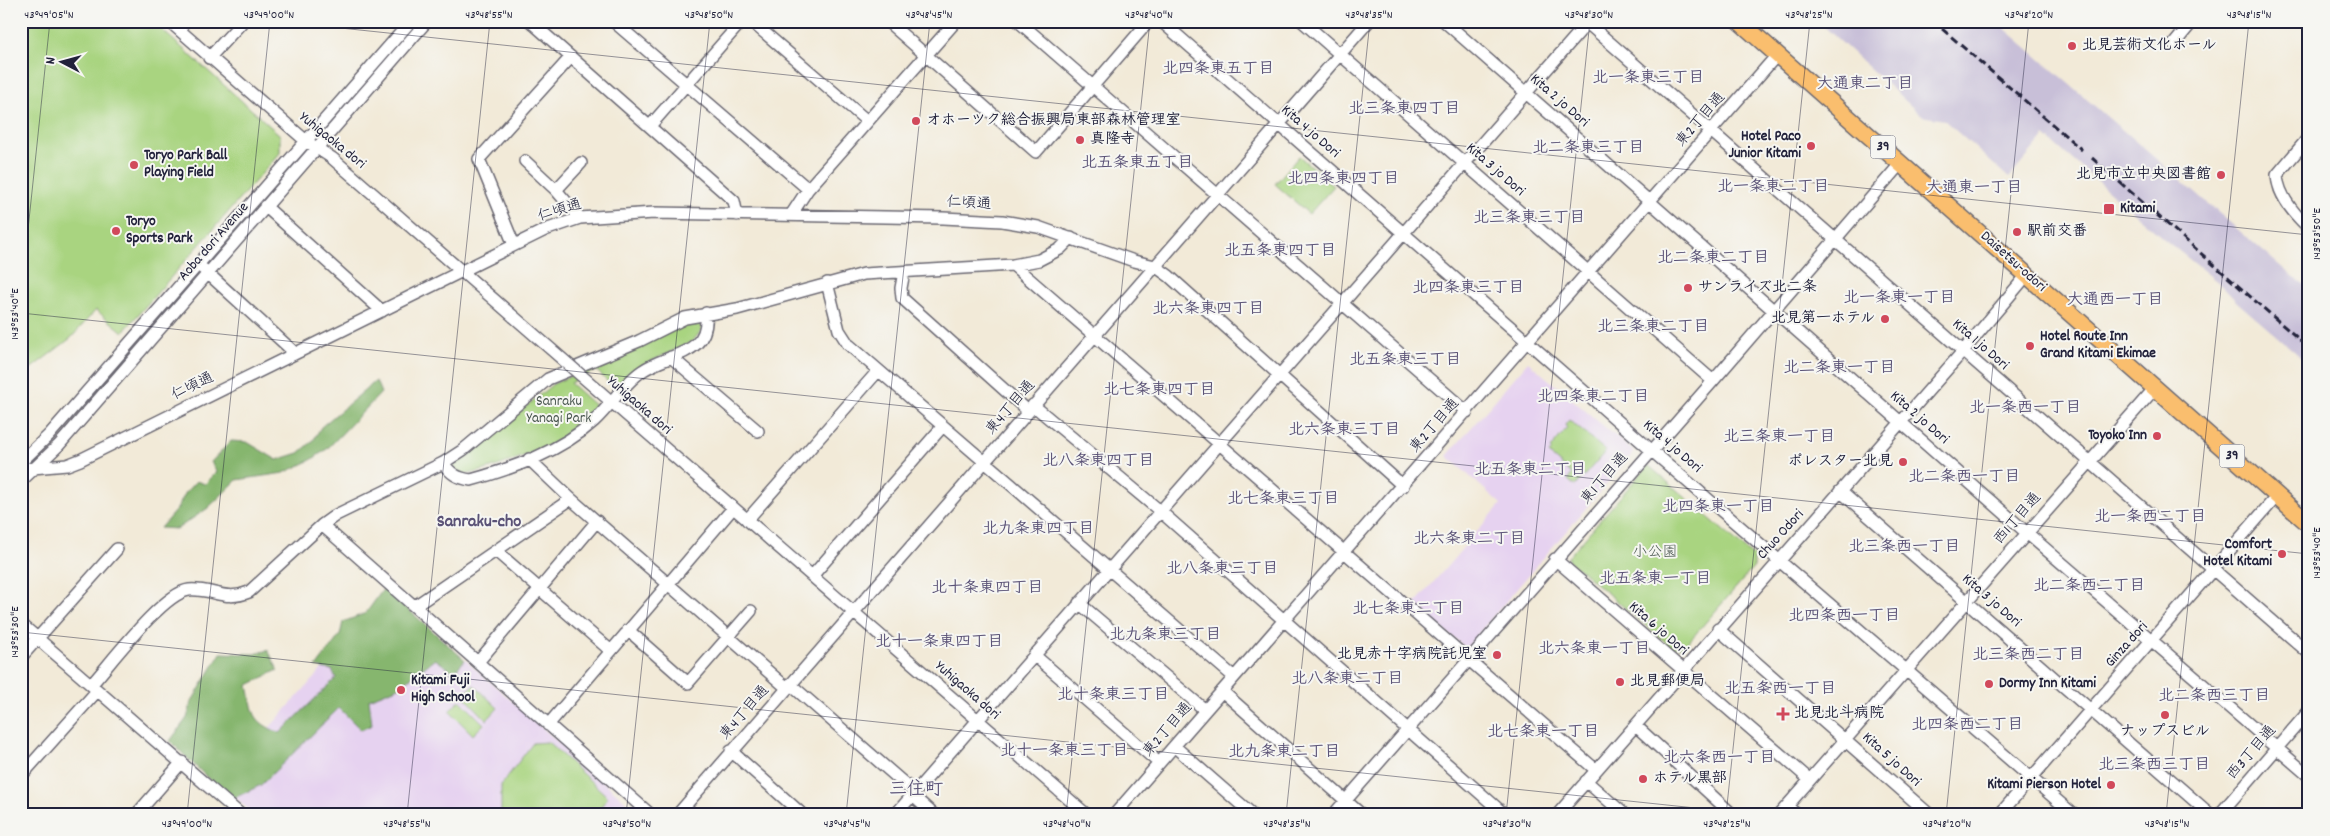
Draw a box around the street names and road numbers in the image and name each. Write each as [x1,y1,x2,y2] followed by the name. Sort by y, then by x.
[1524,69,1594,133] street label: Kita 2 jo Dori
[1671,88,1731,152] street label: 東2丁目通
[1276,100,1345,164] street label: Kita 4 jo Dori
[294,107,370,175] street label: Yuhigaoka dori
[1870,136,1896,158] road number: 39
[1460,138,1530,202] street label: Kita 3 jo Dori
[946,192,992,216] street label: 仁頃通
[535,194,585,228] street label: 仁頃通
[173,197,255,286] street label: Aoba dori Avenue
[1975,226,2051,298] street label: Daisetsu-odori
[1947,314,2014,376] street label: Kita 1 jo Dori
[168,367,218,407] street label: 仁頃通
[601,371,677,441] street label: Yuhigaoka dori
[981,376,1041,440] street label: 東4丁目通
[1884,386,1954,450] street label: Kita 2 jo Dori
[1405,394,1465,458] street label: 東2丁目通
[1638,415,1707,479] street label: Kita 4 jo Dori
[2220,444,2244,468] road number: 39
[1576,448,1634,510] street label: 東1丁目通
[1989,488,2047,550] street label: 西1丁目通
[1752,505,1810,565] street label: Chuo Odori
[1956,569,2026,633] street label: Kita 3 jo Dori
[1623,597,1693,661] street label: Kita 6 jo Dori
[2100,617,2154,673] street label: Ginza dori
[929,656,1005,726] street label: Yuhigaoka dori
[715,681,775,745] street label: 東4丁目通
[1138,698,1198,762] street label: 東2丁目通
[2222,721,2282,785] street label: 西3丁目通
[1857,727,1926,793] street label: Kita 5 jo Dori

